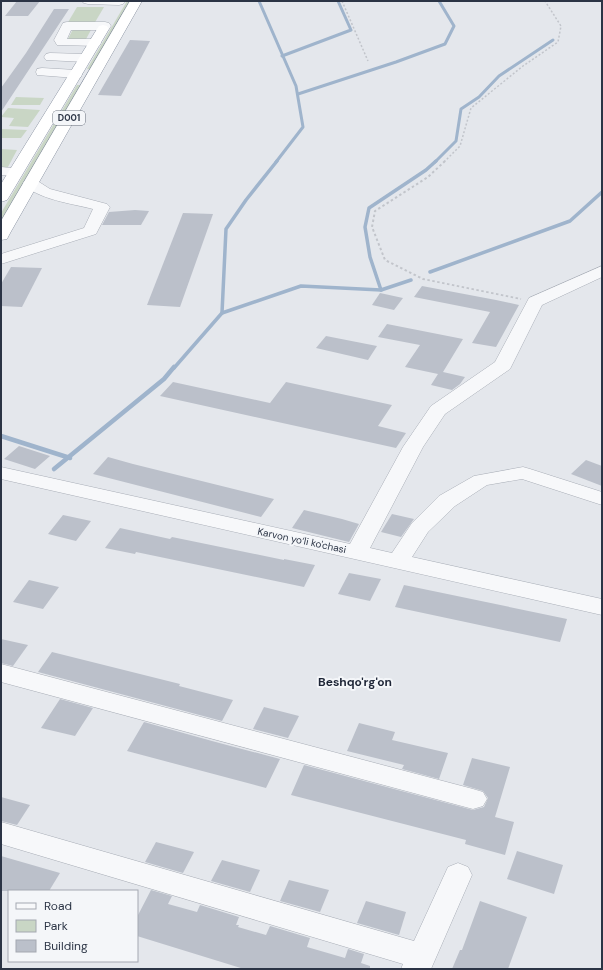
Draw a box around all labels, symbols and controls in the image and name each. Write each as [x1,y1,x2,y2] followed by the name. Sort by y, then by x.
[53,111,85,125] road number: D001
[256,525,347,556] street label: Karvon yo‘li ko'chasi
[318,674,392,690] district label: Beshqo'rg'on
[8,890,138,962] legend
[44,898,72,914] text: Road
[44,918,68,934] text: Park
[44,938,88,954] text: Building

